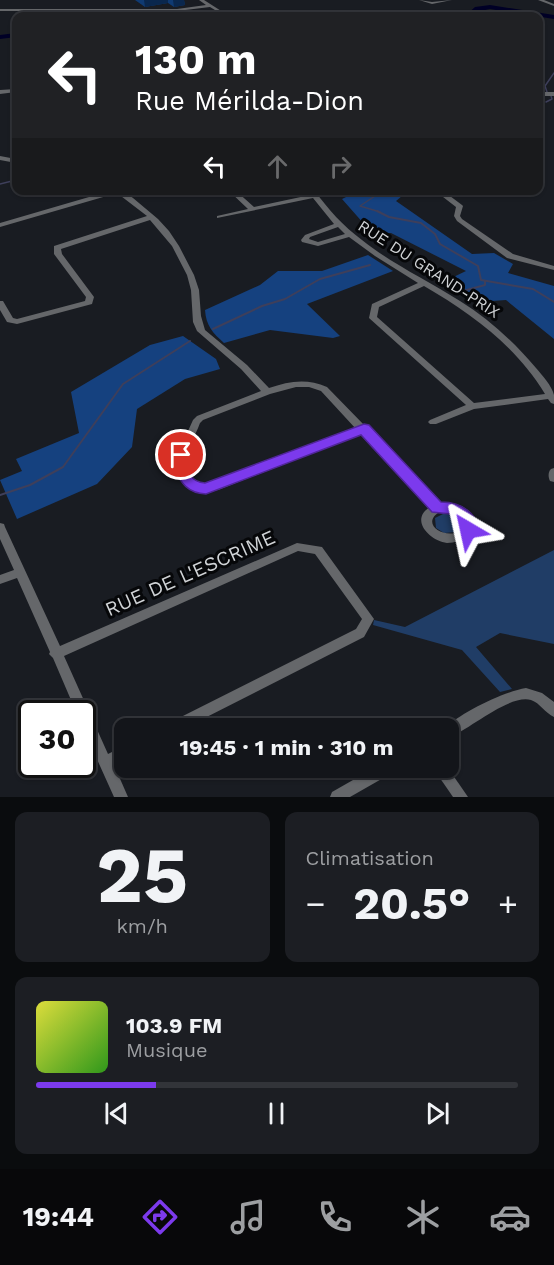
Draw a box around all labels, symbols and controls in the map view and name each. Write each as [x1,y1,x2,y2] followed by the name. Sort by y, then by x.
[135,35,257,84] text: 130 m
[36,36,114,114] icon: left
[135,85,364,117] text: Rue Mérilda-Dion
[198,150,231,183] icon: left
[261,150,294,183] icon: ahead
[324,150,357,183] icon: right
[355,216,504,322] street label: RUE DU GRAND-PRIX
[155,429,206,480] pin
[164,438,197,471] icon: arrive
[436,498,500,562] position arrow
[101,525,279,621] street label: RUE DE L'ESCRIME
[18,700,96,778] speed limit sign: 30
[180,735,393,760] text: 19:45 · 1 min · 310 m
[96,829,188,921] text: 25
[306,846,434,870] text: Climatisation
[353,877,470,930] text: 20.5°
[306,884,325,923] text: −
[498,884,518,923] text: +
[116,914,168,938] text: km/h
[126,1013,222,1038] text: 103.9 FM
[126,1038,208,1062] text: Musique
[100,1097,133,1130] icon: previous
[260,1097,293,1130] icon: pause
[421,1097,454,1130] icon: next
[139,1196,181,1238] icon: directions
[227,1196,269,1238] icon: music
[314,1196,356,1238] icon: phone
[402,1196,444,1238] icon: climate
[489,1196,531,1238] icon: car
[23,1201,94,1233] text: 19:44

